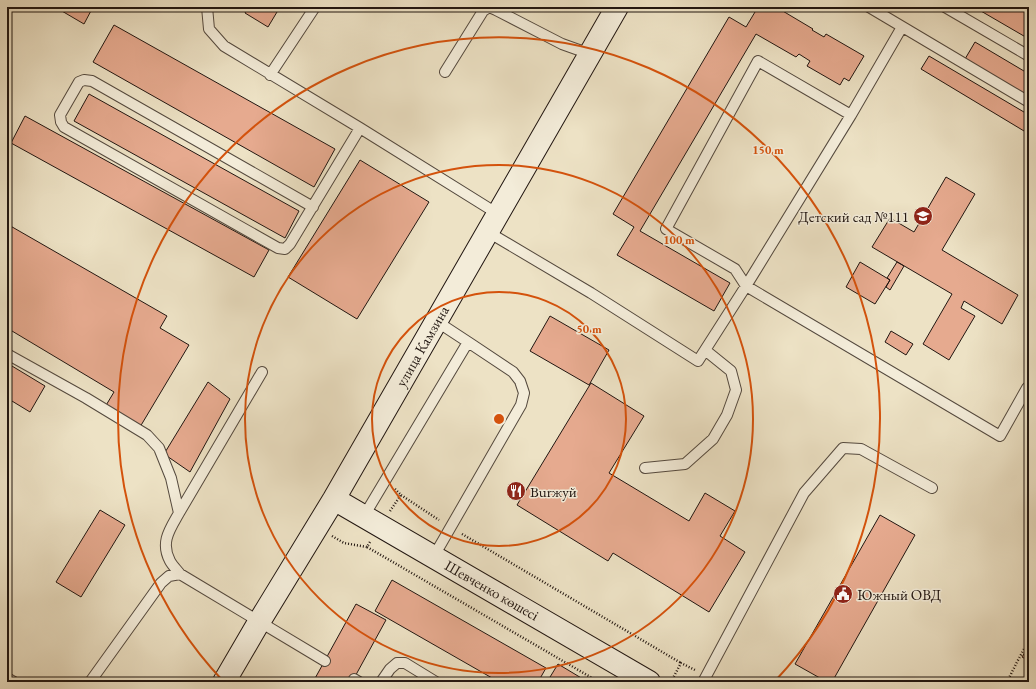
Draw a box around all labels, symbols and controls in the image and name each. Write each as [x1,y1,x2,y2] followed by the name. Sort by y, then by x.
[752,142,784,158] text: 150 m
[912,205,934,227] school or university icon: Детский сад №111
[798,207,909,226] place label: Детский сад №111
[663,232,695,248] text: 100 m
[391,302,453,390] street label: улица Камзина
[576,321,602,337] text: 50 m
[492,412,506,426] centre of rings
[505,480,527,502] restaurant icon: Burжуй
[530,482,577,501] place label: Burжуй
[442,555,543,625] street label: Шевченко көшесі
[832,583,854,605] public building icon: Южный ОВД
[857,585,941,604] place label: Южный ОВД

